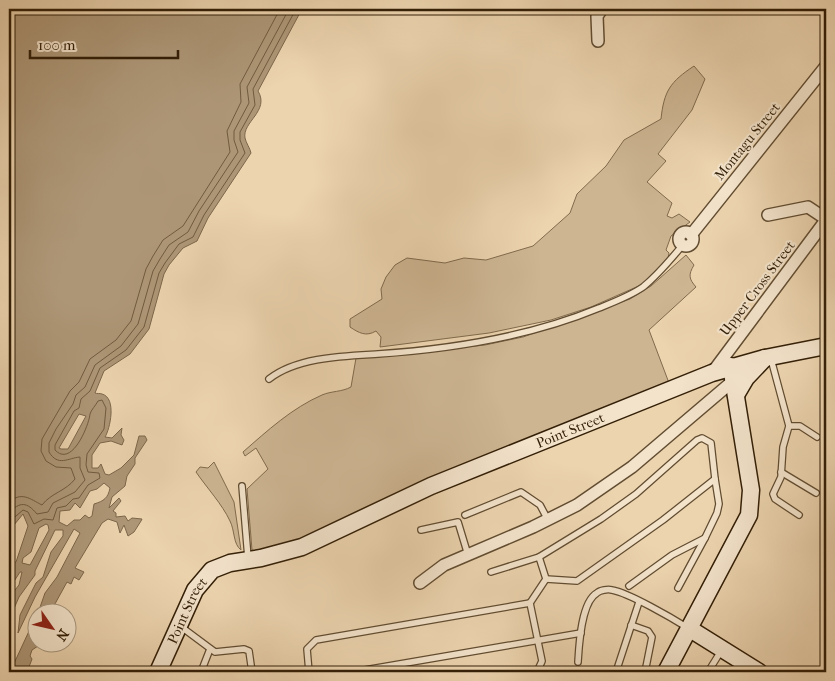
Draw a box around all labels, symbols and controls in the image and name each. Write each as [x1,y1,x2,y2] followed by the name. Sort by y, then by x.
[30,28,178,60] scale bar
[38,36,76,54] text: 100 m
[711,99,784,183] street label: Montagu Street
[716,237,799,339] street label: Upper Cross Street
[534,409,607,452] street label: Point Street
[164,574,211,647] street label: Point Street
[28,604,78,654] north arrow
[52,626,72,644] text: N

